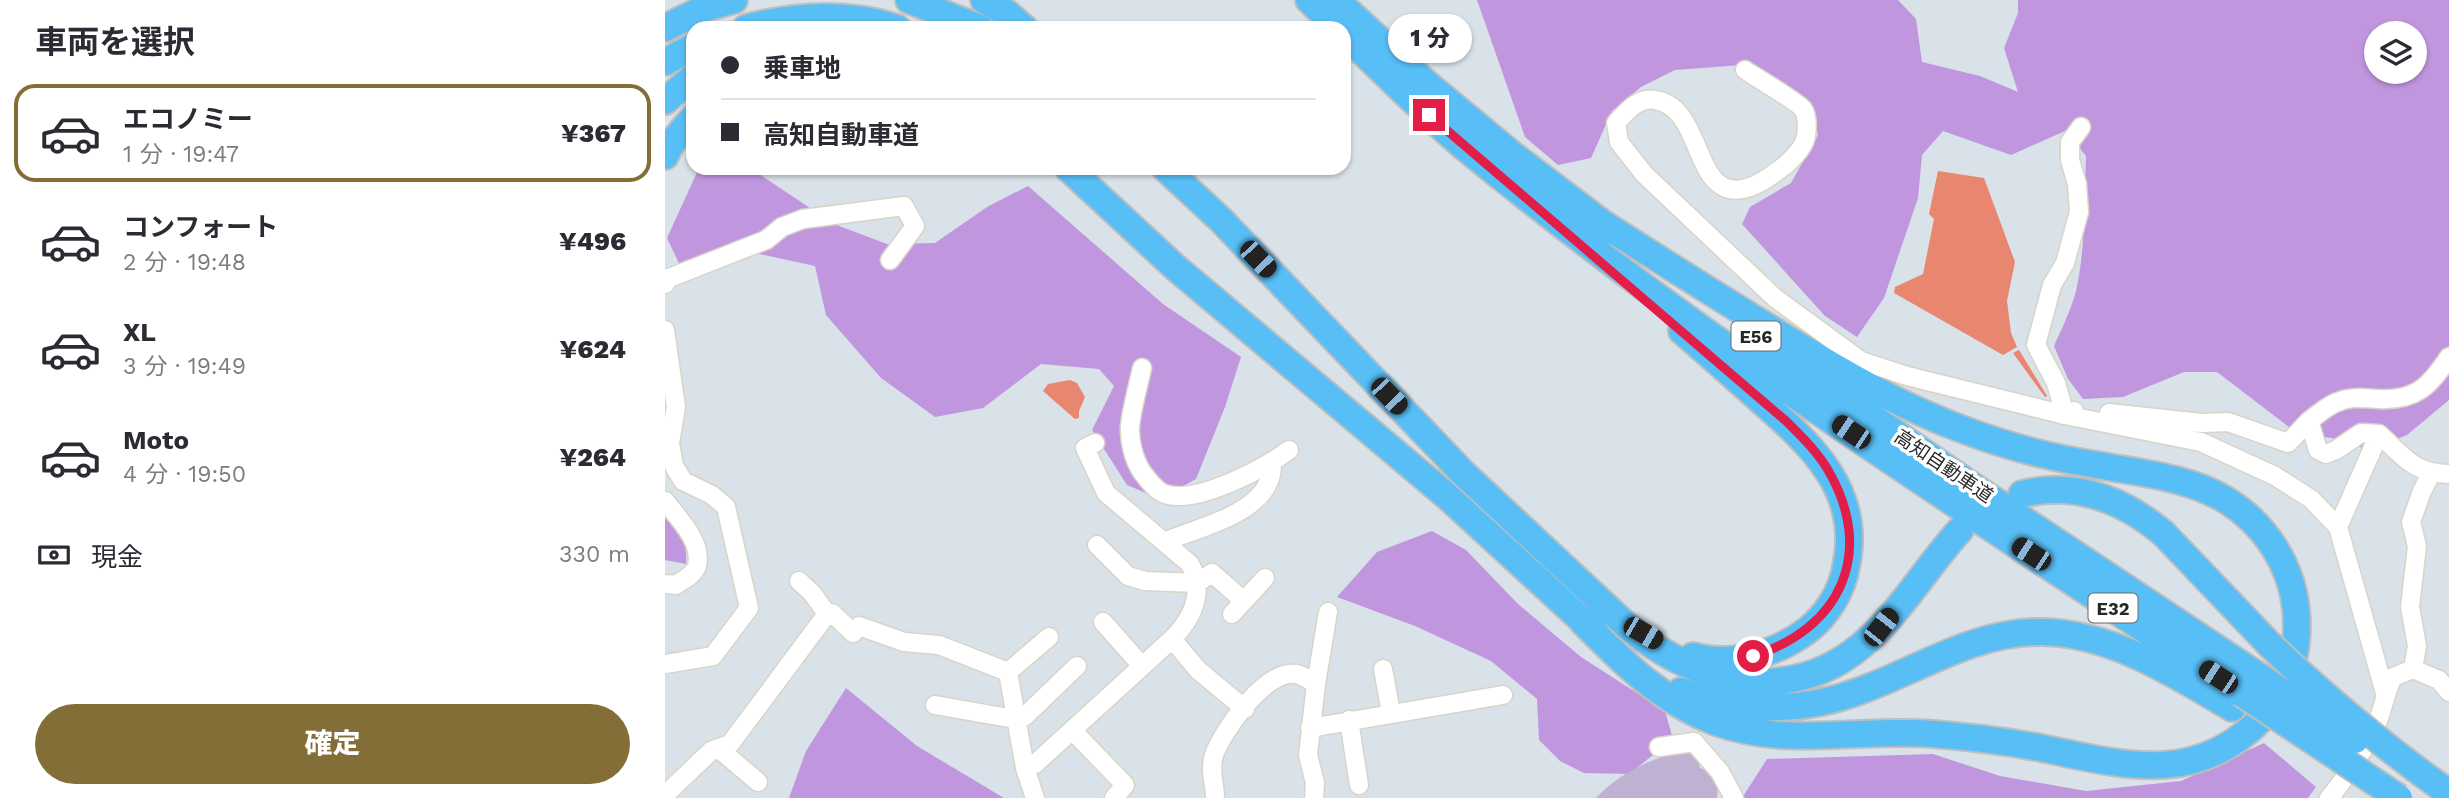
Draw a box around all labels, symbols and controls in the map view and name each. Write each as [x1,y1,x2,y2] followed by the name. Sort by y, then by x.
[1387,13,1471,62] callout: 1 分
[2364,21,2427,84] map controls
[2364,21,2427,84] button: layers
[35,23,195,61] text: 車両を選択
[1410,25,1450,52] text: 1 分
[763,53,841,83] text: 乗車地
[1413,99,1445,131] route end
[39,102,102,165] icon: car
[123,104,253,134] text: エコノミー
[561,118,626,148] text: ¥367
[763,120,919,150] text: 高知自動車道
[123,141,239,168] text: 1 分 · 19:47
[39,210,102,273] icon: car
[123,212,278,242] text: コンフォート
[559,226,626,256] text: ¥496
[1236,237,1281,281] car
[123,249,246,276] text: 2 分 · 19:48
[123,317,156,347] text: XL
[39,318,102,381] icon: car
[1731,322,1781,350] road number: E56
[560,334,626,364] text: ¥624
[123,353,246,380] text: 3 分 · 19:49
[1367,374,1412,418] car
[1828,412,1875,452] car
[123,425,189,455] text: Moto
[1890,425,1998,507] street label: 高知自動車道
[39,426,102,489] icon: car
[559,442,626,472] text: ¥264
[123,461,246,488] text: 4 分 · 19:50
[2008,534,2055,574] car
[35,536,73,574] icon: cash
[559,541,630,568] text: 330 m
[91,542,143,572] text: 現金
[2089,594,2137,622] road number: E32
[1860,604,1903,650] car
[1620,613,1667,653] car
[1737,640,1769,672] route start
[2195,657,2242,697] car
[35,704,630,784] button: 確定

